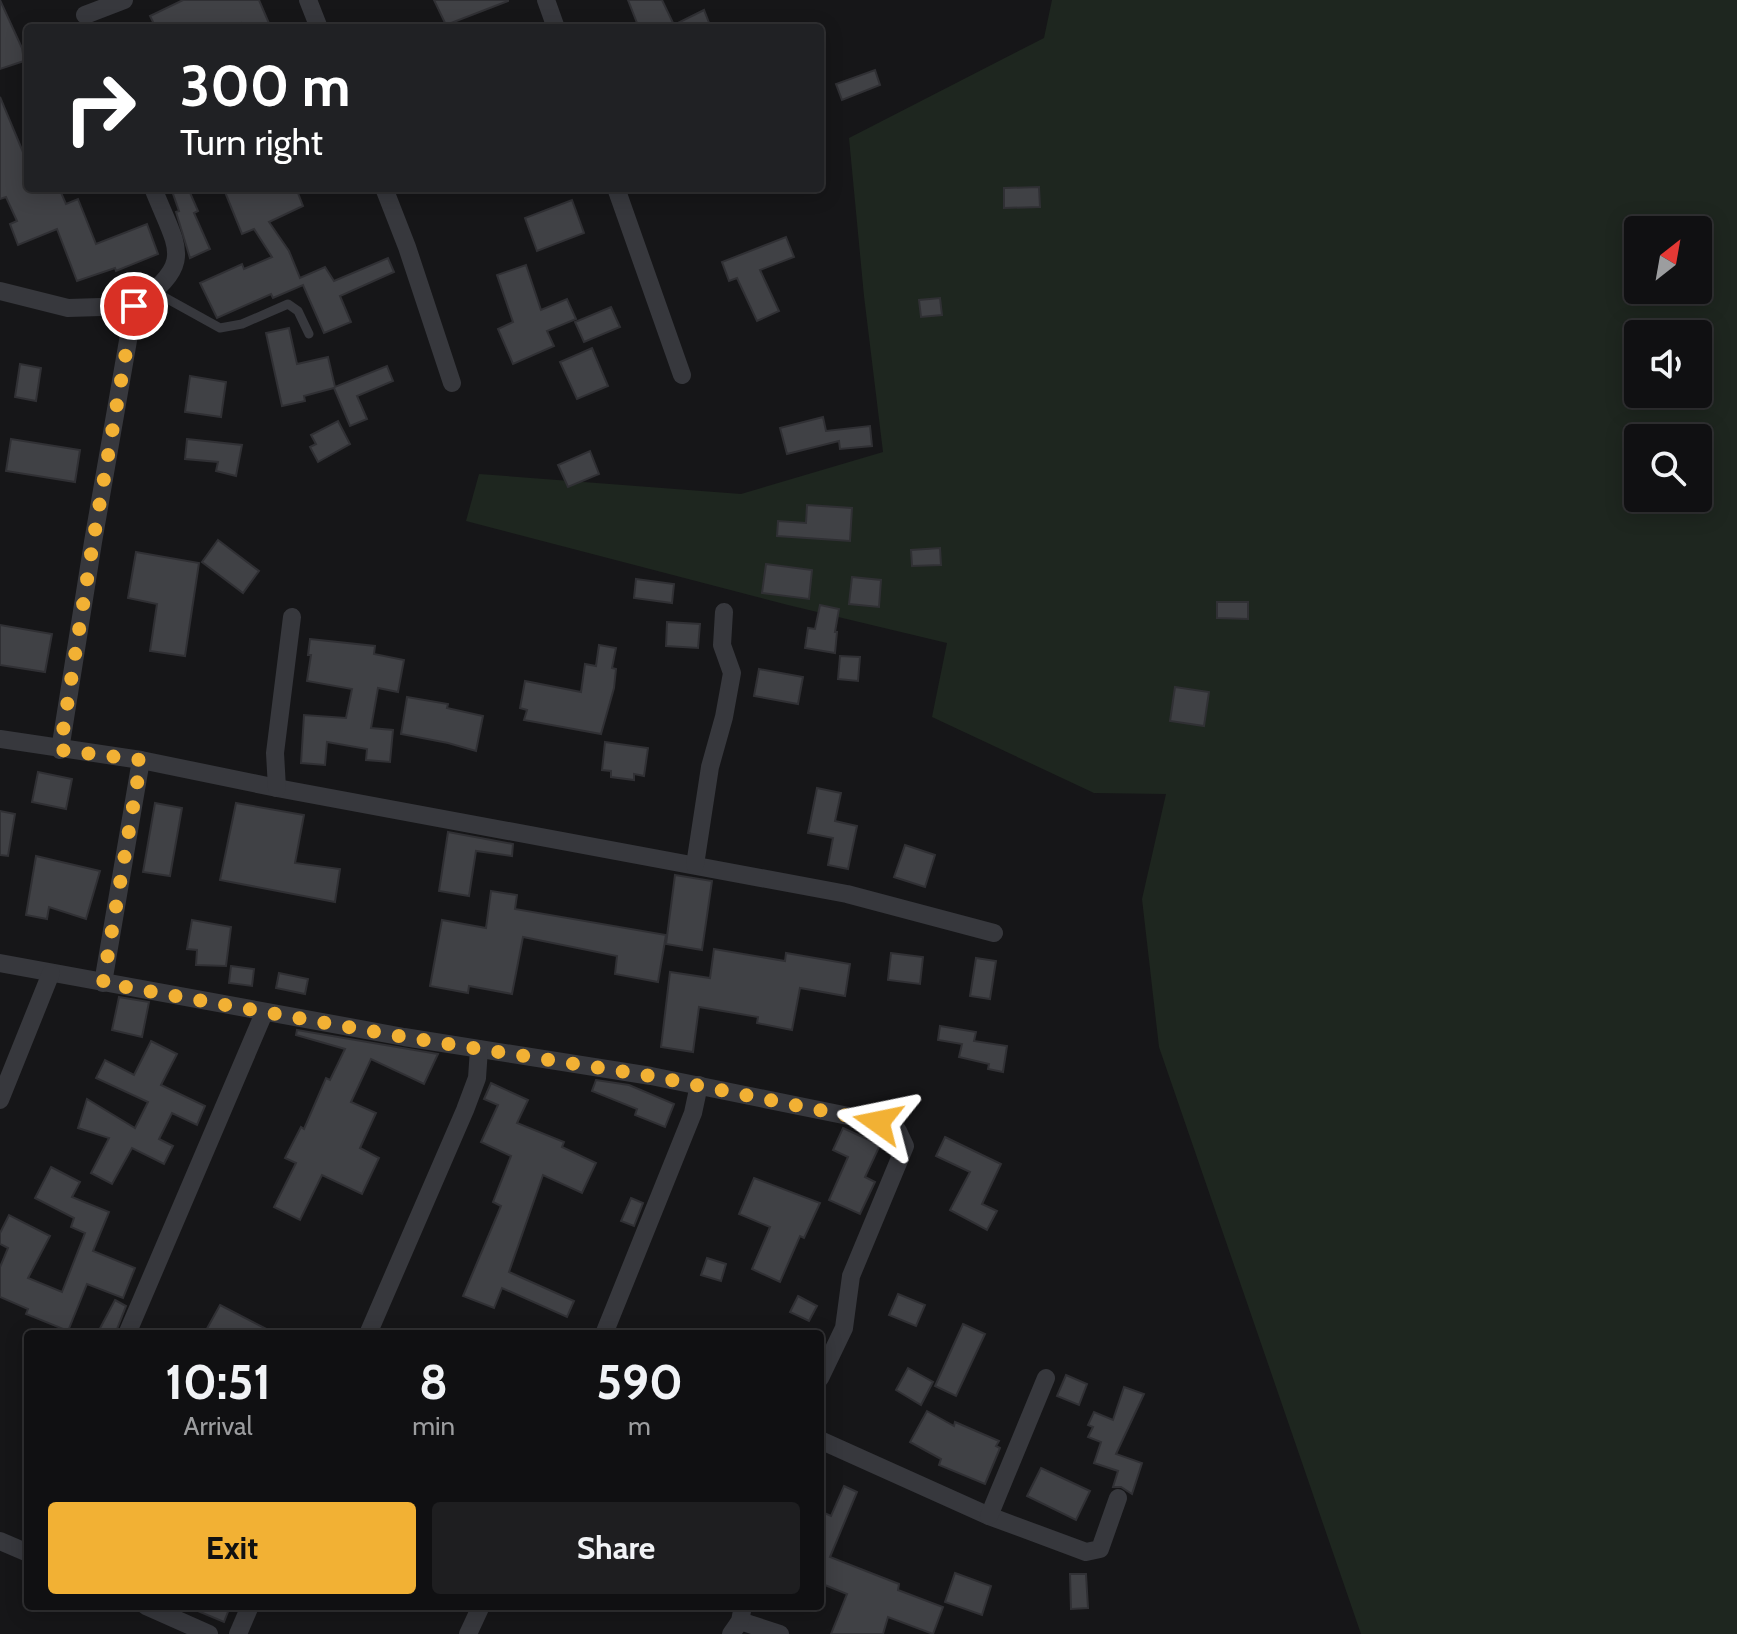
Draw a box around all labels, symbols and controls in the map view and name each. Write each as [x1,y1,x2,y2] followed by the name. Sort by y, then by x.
[180,52,351,120] text: 300 m
[48,56,152,160] icon: right
[180,120,323,164] text: Turn right
[1624,216,1712,304] north arrow
[1624,216,1712,512] map controls
[100,272,168,340] pin
[112,284,156,328] icon: arrive
[1624,320,1712,408] button: sound
[1624,424,1712,512] button: search
[836,1080,920,1164] position arrow
[165,1353,271,1411] text: 10:51
[419,1353,448,1411] text: 8
[596,1353,683,1411] text: 590
[183,1410,253,1442] text: Arrival
[412,1410,455,1442] text: min
[628,1410,651,1442] text: m
[48,1502,416,1594] button: Exit
[432,1502,800,1594] button: Share

